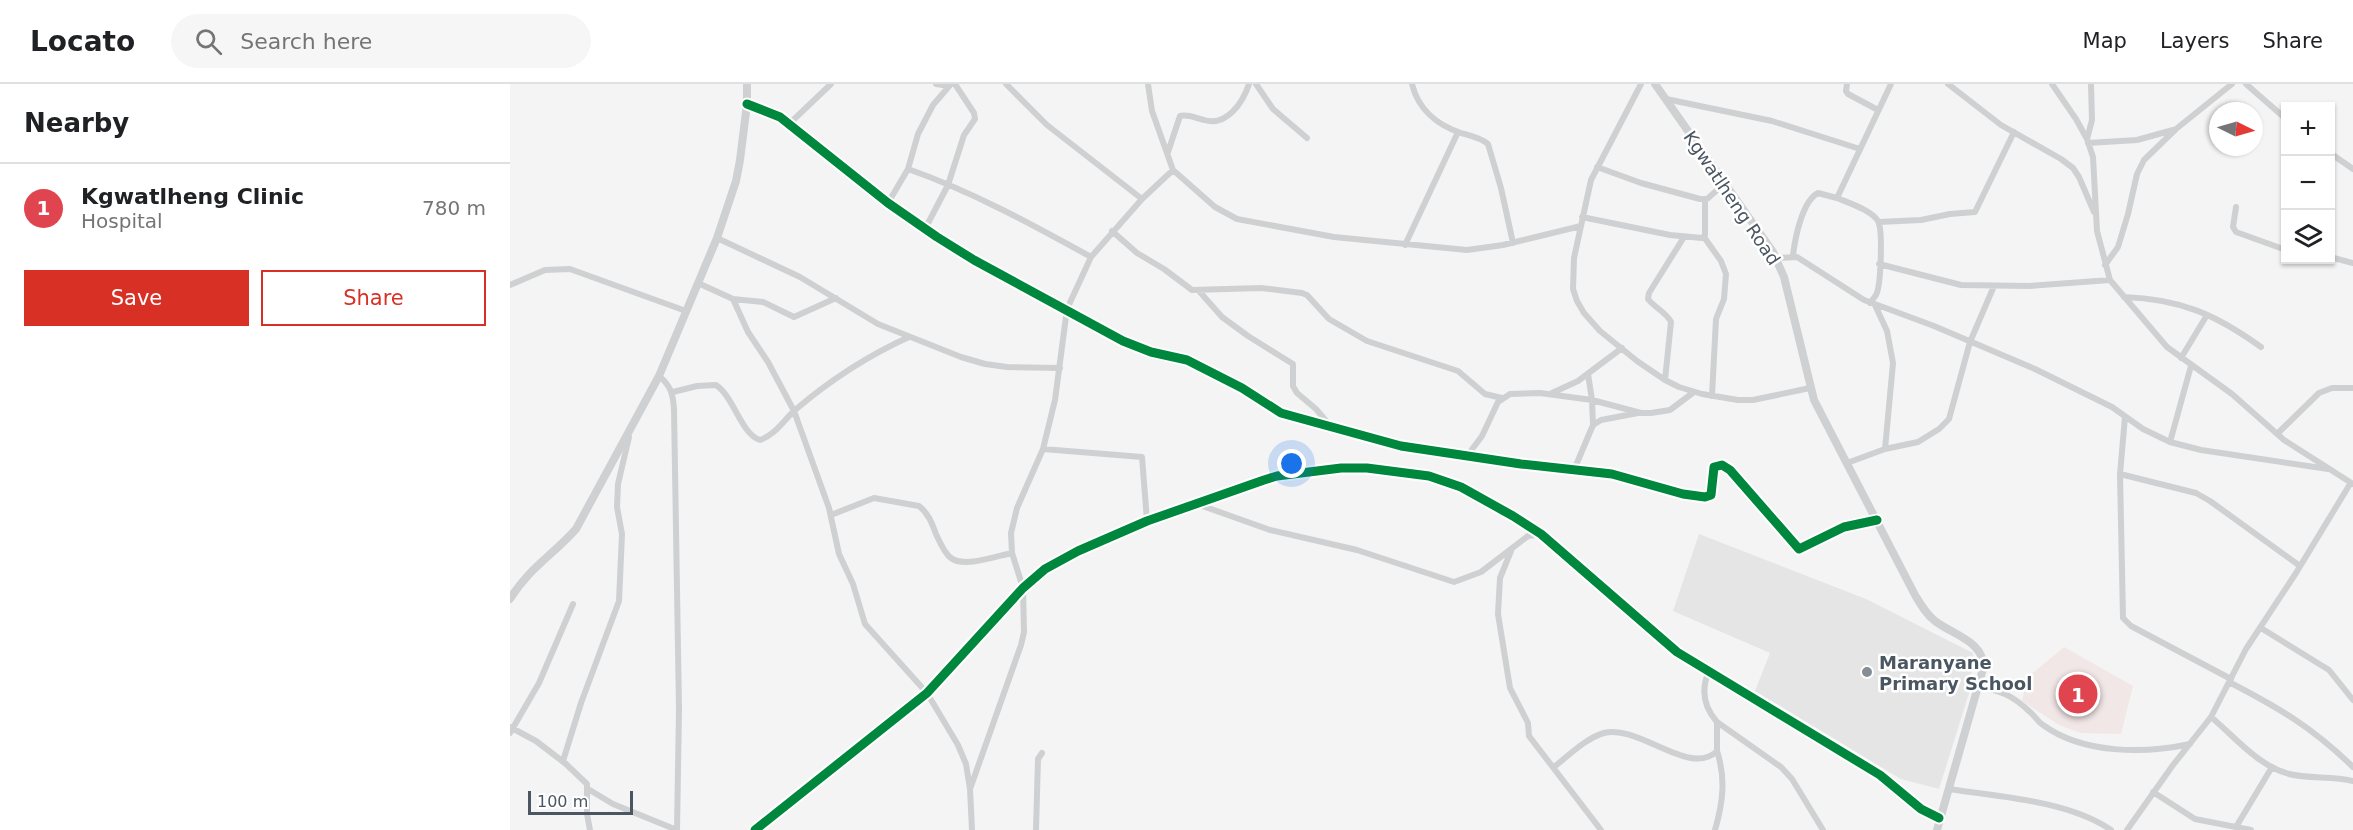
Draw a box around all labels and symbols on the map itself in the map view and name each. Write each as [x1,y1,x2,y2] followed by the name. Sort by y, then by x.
[2209,102,2263,156] north arrow
[1679,127,1785,269] street label: Kgwatlheng Road
[1277,449,1306,478] your location
[1879,652,2032,694] place label: Maranyane Primary School
[1860,665,1874,679] marker: Maranyane Primary School
[2058,672,2098,716] pin: 1
[528,788,633,816] scale bar

